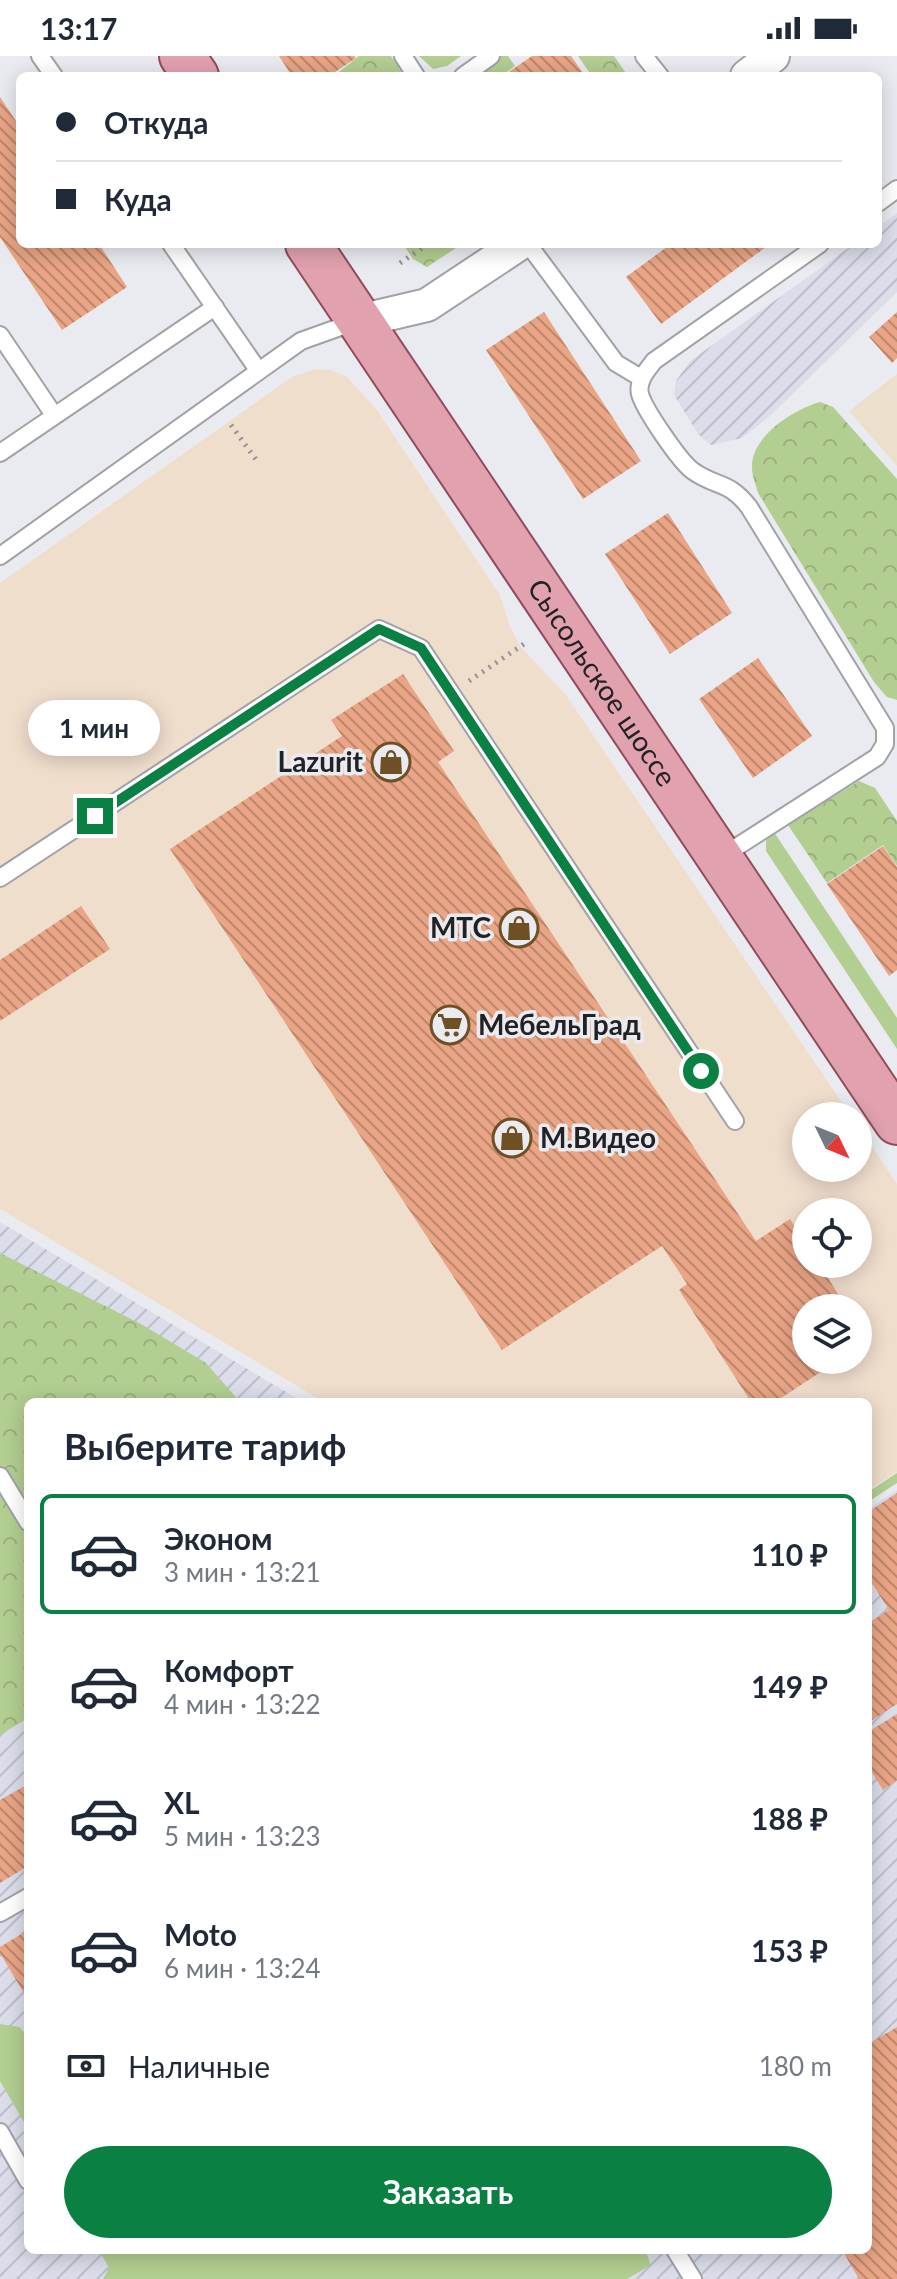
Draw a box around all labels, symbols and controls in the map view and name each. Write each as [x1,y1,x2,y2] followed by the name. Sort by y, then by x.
[40,10,117,46] text: 13:17
[104,104,209,140] text: Откуда
[104,181,172,217] text: Куда
[521,572,685,792] street label: Сысольское шоссе
[29,700,161,756] callout: 1 мин
[59,712,129,744] text: 1 мин
[370,741,412,783] shop icon: Lazurit
[278,744,364,778] place label: Lazurit
[77,798,113,834] route end
[498,907,540,949] shop icon: МТС
[430,910,491,944] place label: МТС
[429,1004,471,1046] supermarket icon: МебельГрад
[478,1007,641,1041] place label: МебельГрад
[683,1053,719,1089] route start
[792,1102,872,1182] north arrow
[792,1102,872,1374] map controls
[491,1117,533,1159] shop icon: М.Видео
[540,1120,656,1154] place label: М.Видео
[792,1198,872,1278] button: locate
[792,1294,872,1374] button: layers
[64,1424,346,1468] text: Выберите тариф
[68,1518,140,1590] icon: car
[164,1520,273,1556] text: Эконом
[751,1536,828,1572] text: 110 ₽
[164,1556,321,1588] text: 3 мин · 13:21
[68,1650,140,1722] icon: car
[164,1652,294,1688] text: Комфорт
[751,1668,828,1704] text: 149 ₽
[164,1688,321,1720] text: 4 мин · 13:22
[68,1782,140,1854] icon: car
[164,1784,200,1820] text: XL
[751,1800,828,1836] text: 188 ₽
[164,1820,321,1852] text: 5 мин · 13:23
[68,1914,140,1986] icon: car
[164,1916,237,1952] text: Moto
[751,1932,828,1968] text: 153 ₽
[164,1952,321,1984] text: 6 мин · 13:24
[64,2044,108,2088] icon: cash
[128,2048,270,2084] text: Наличные
[759,2050,832,2082] text: 180 m
[64,2146,832,2238] button: Заказать

